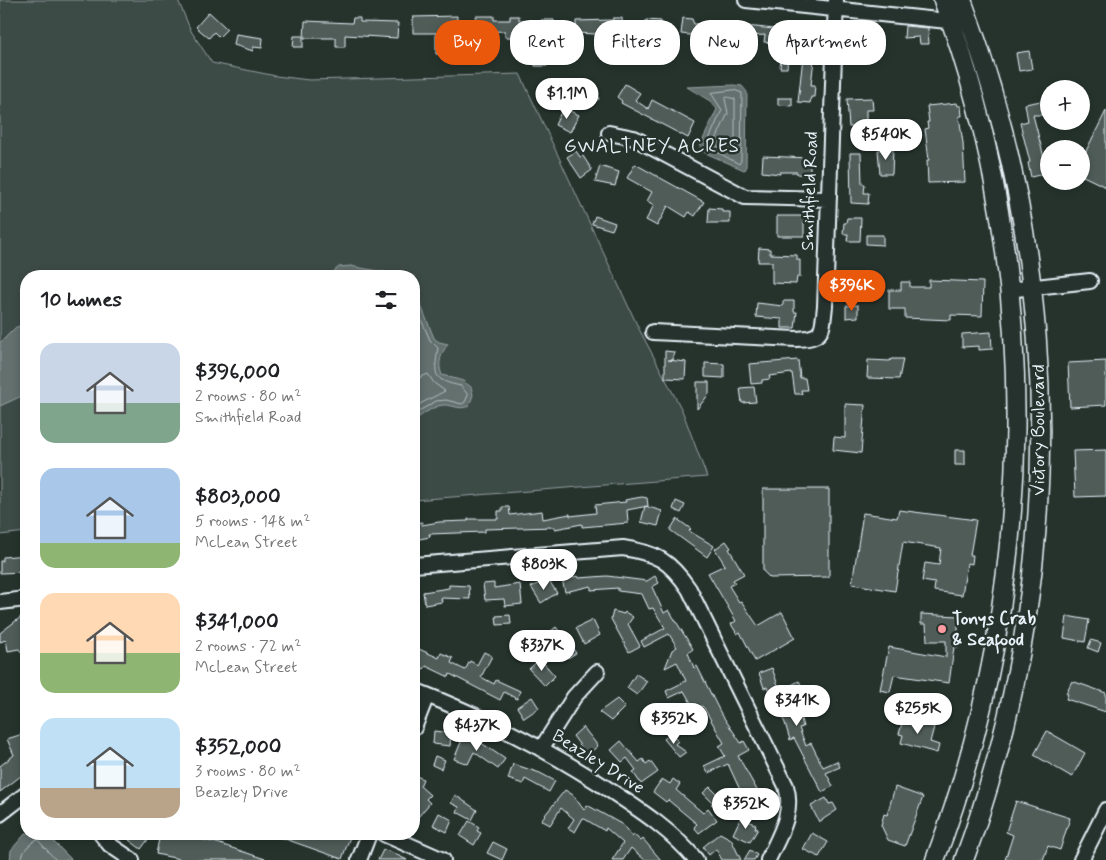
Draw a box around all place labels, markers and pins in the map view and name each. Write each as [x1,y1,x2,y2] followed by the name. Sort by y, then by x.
[532,78,602,120] pin: $1.1M
[851,119,921,161] pin: $540K
[817,270,887,312] pin: $396K
[509,548,579,591] pin: $803K
[952,607,1036,654] place label: Tonys Crab & Seafood
[936,623,948,635] marker: Tonys Crab & Seafood
[507,630,577,672] pin: $337K
[762,684,832,727] pin: $341K
[883,692,953,735] pin: $255K
[639,702,709,745] pin: $352K
[442,710,512,752] pin: $437K
[711,788,781,830] pin: $352K

